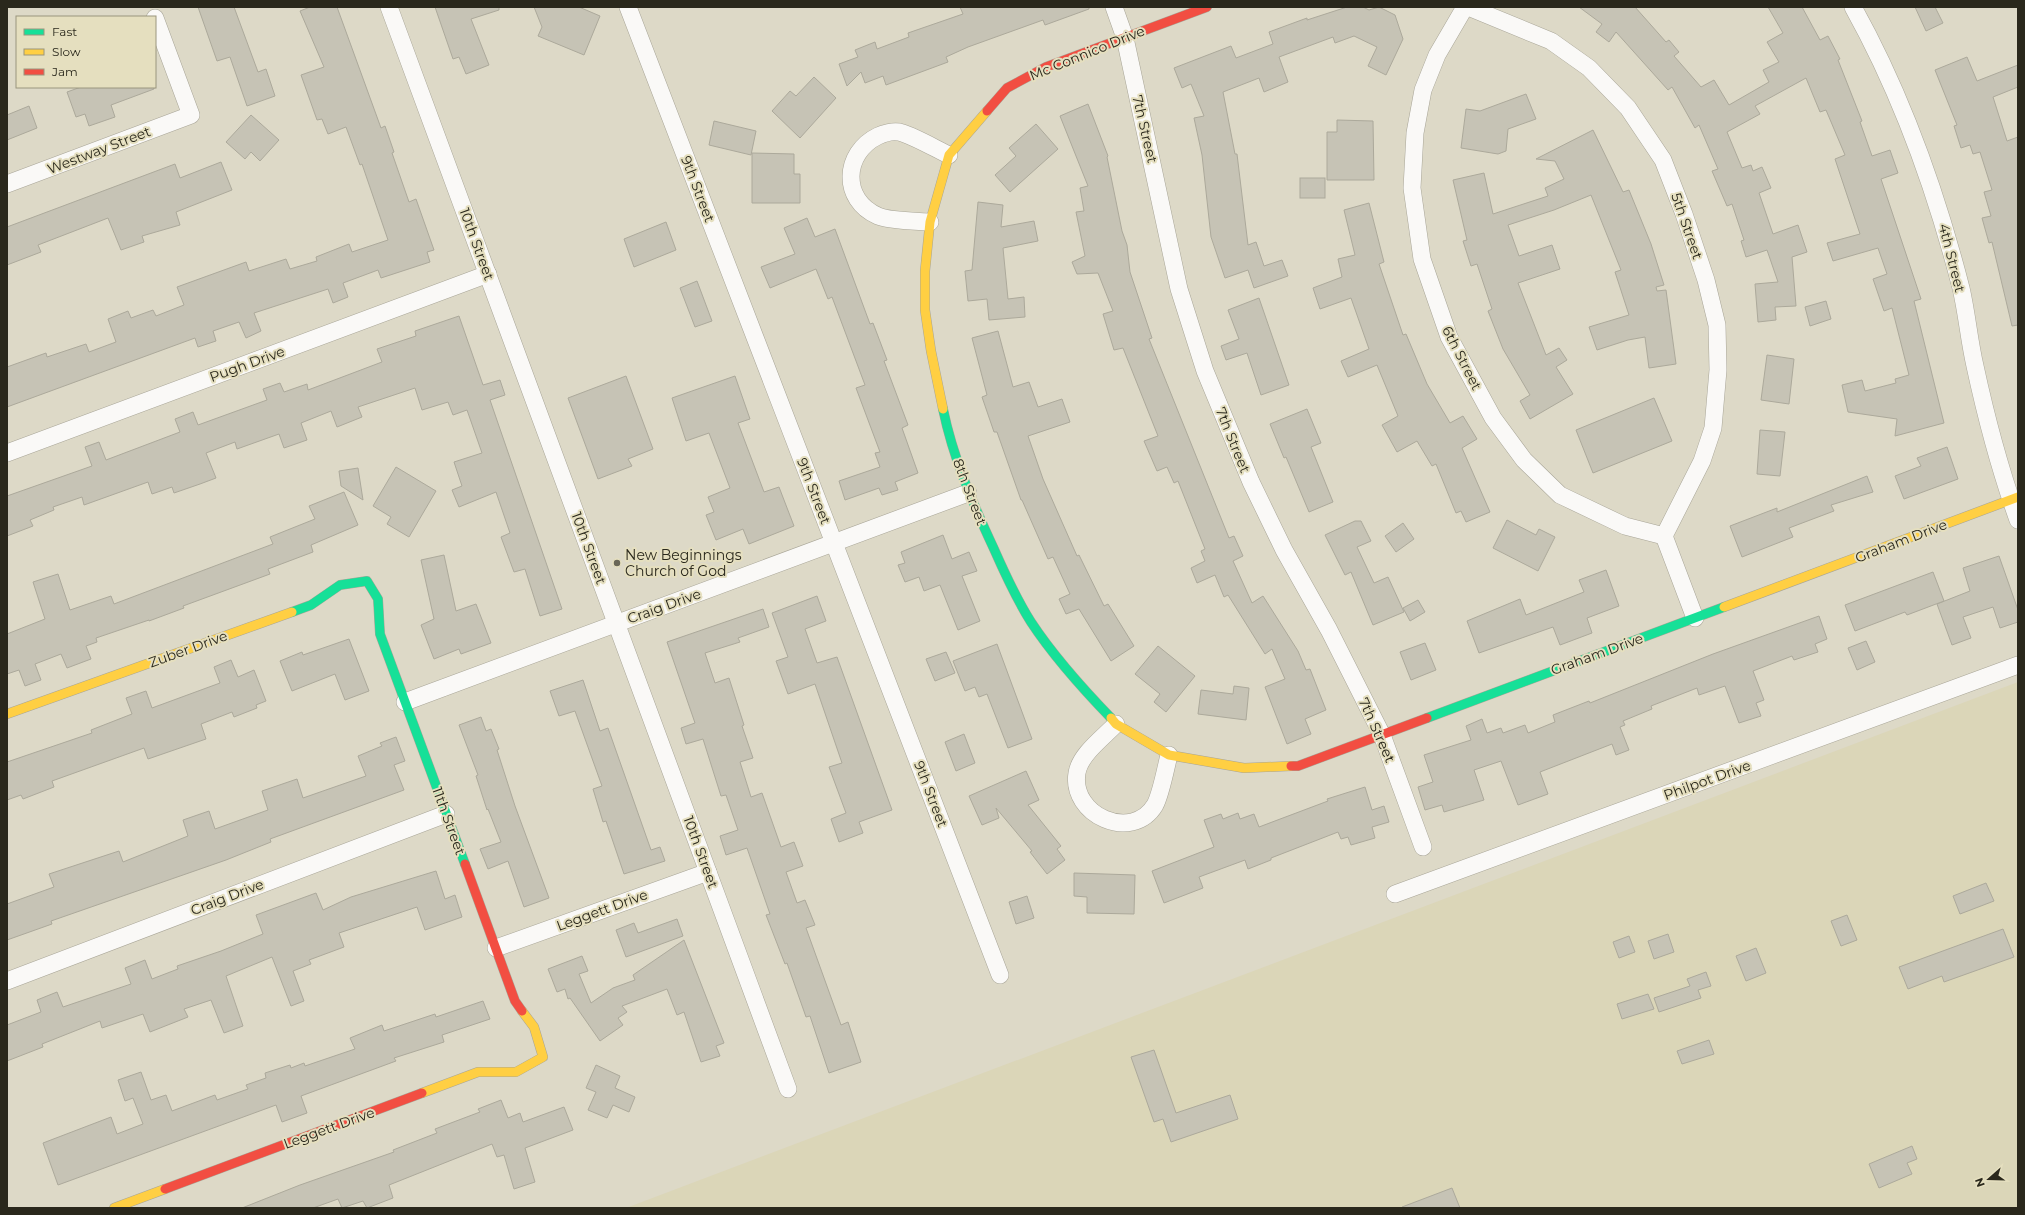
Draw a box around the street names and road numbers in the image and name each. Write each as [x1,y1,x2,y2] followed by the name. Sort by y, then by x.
[1027,22,1147,84] street label: Mc Connico Drive
[1128,93,1162,165] street label: 7th Street
[45,122,153,178] street label: Westway Street
[677,153,719,225] street label: 9th Street
[1667,190,1707,262] street label: 5th Street
[456,205,498,283] street label: 10th Street
[1935,222,1969,295] street label: 4th Street
[1438,323,1486,393] street label: 6th Street
[207,342,287,386] street label: Pugh Drive
[1212,405,1254,476] street label: 7th Street
[793,455,835,527] street label: 9th Street
[949,456,991,528] street label: 8th Street
[568,509,610,587] street label: 10th Street
[1852,515,1950,567] street label: Graham Drive
[625,584,703,628] street label: Craig Drive
[146,626,230,672] street label: Zuber Drive
[1548,629,1646,679] street label: Graham Drive
[1355,695,1399,766] street label: 7th Street
[1661,756,1753,804] street label: Philpot Drive
[910,758,952,830] street label: 9th Street
[428,784,470,858] street label: 11th Street
[680,813,722,891] street label: 10th Street
[188,875,266,919] street label: Craig Drive
[554,885,650,935] street label: Leggett Drive
[281,1103,377,1153] street label: Leggett Drive

